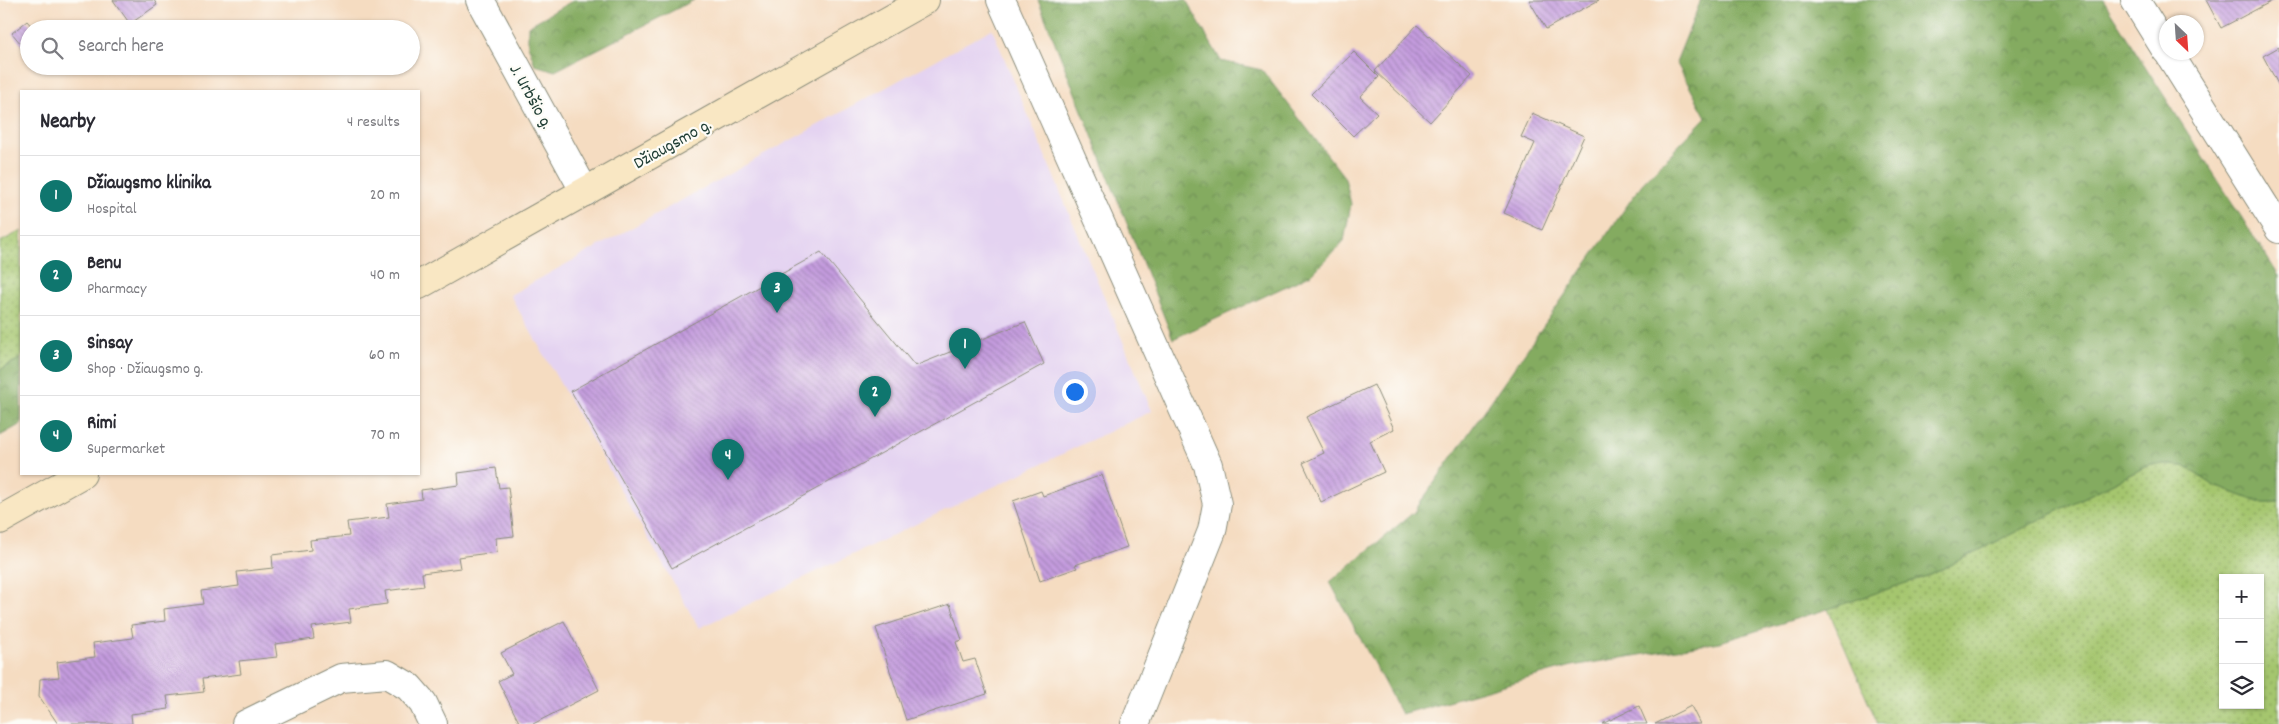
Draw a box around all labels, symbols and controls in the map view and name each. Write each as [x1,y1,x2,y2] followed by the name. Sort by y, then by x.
[2159,15,2204,60] north arrow
[20,20,420,75] search box
[38,34,66,62] icon: search
[78,34,164,61] text: Search here
[502,60,558,134] street label: J. Urbšio g.
[40,108,95,138] text: Nearby
[347,111,400,134] text: 4 results
[630,113,717,177] street label: Džiaugsmo g.
[87,171,211,198] text: Džiaugsmo klinika
[54,184,58,207] text: 1
[370,184,400,207] text: 20 m
[87,198,137,221] text: Hospital
[87,251,121,278] text: Benu
[53,264,60,287] text: 2
[370,264,400,287] text: 40 m
[761,272,793,313] pin: 3
[87,278,146,301] text: Pharmacy
[949,328,981,369] pin: 1
[87,331,132,358] text: Sinsay
[52,344,60,367] text: 3
[369,344,400,367] text: 60 m
[87,358,203,381] text: Shop · Džiaugsmo g.
[859,376,891,417] pin: 2
[1062,379,1088,405] your location
[87,411,116,438] text: Rimi
[53,424,59,447] text: 4
[370,424,400,447] text: 70 m
[87,438,165,461] text: Supermarket
[712,439,744,480] pin: 4
[2219,574,2264,709] map controls
[2219,574,2264,619] button: +
[2219,619,2264,664] button: −
[2219,664,2264,709] button: layers

